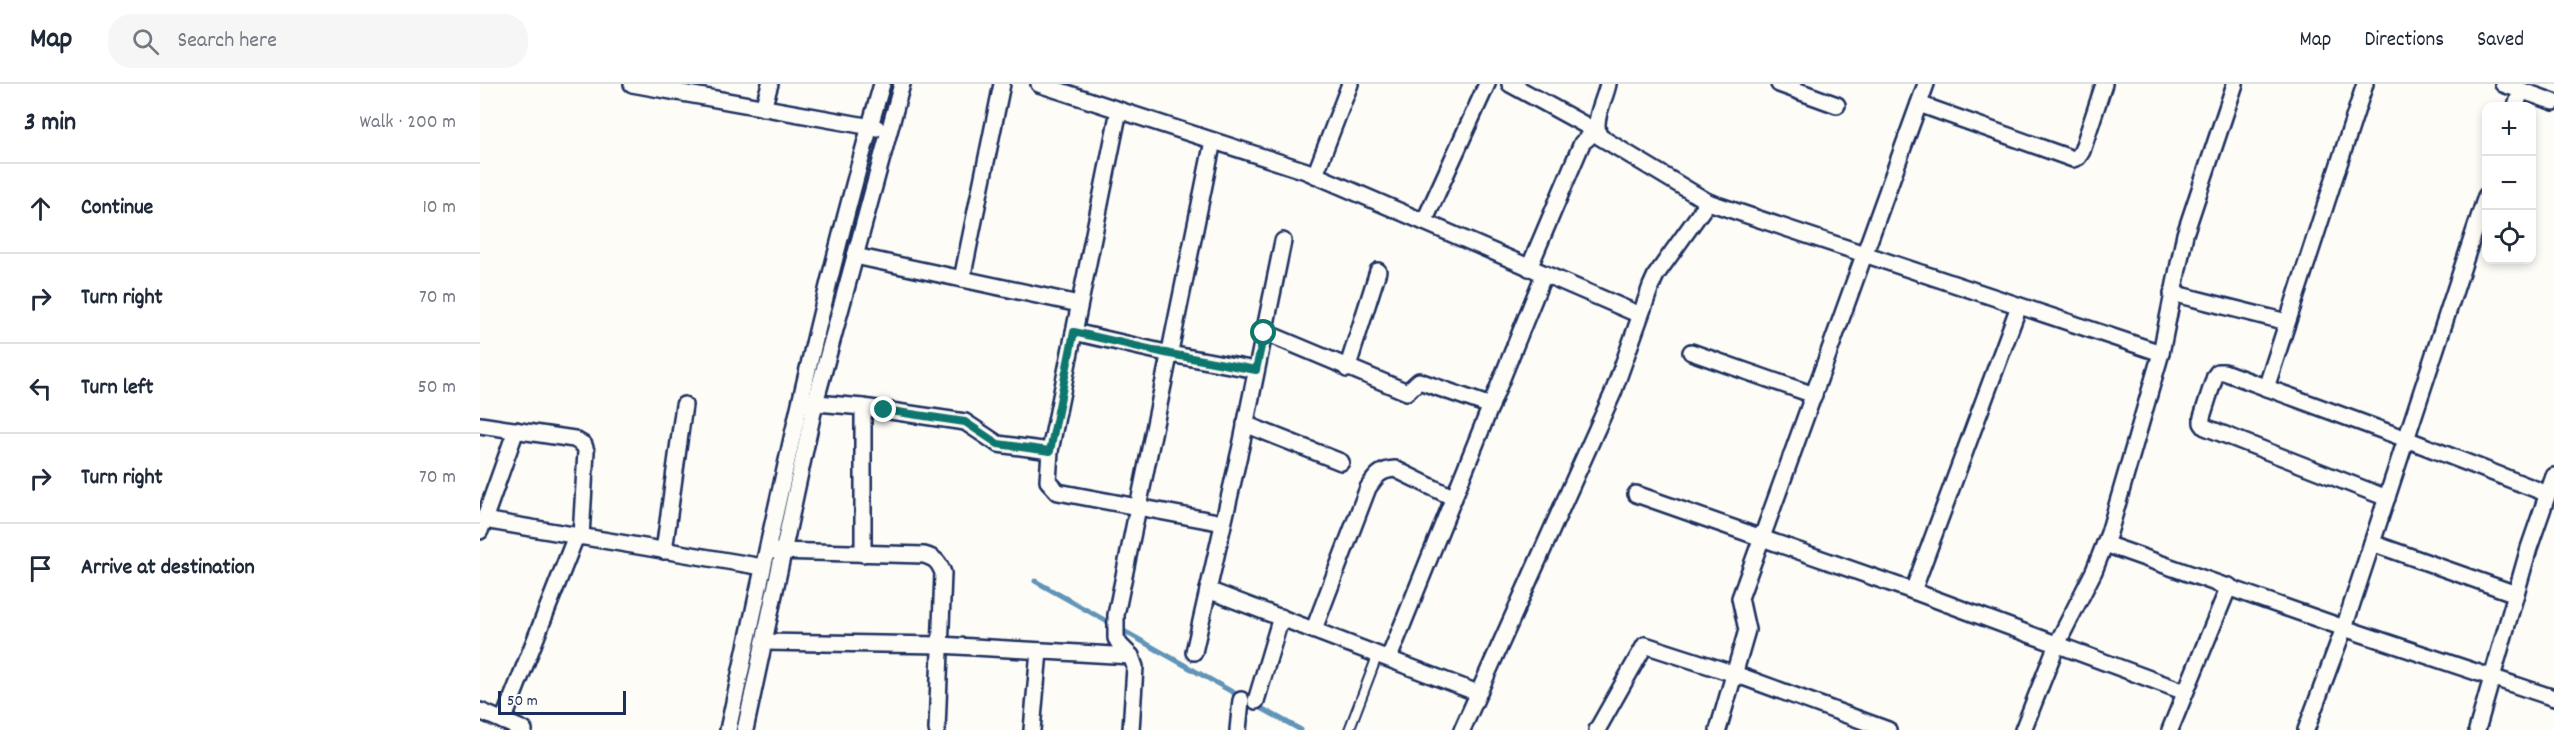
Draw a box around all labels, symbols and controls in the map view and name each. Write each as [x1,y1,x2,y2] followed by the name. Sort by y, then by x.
[108,14,528,68] search box
[30,21,72,61] text: Map
[129,25,162,58] icon: search
[177,26,277,57] text: Search here
[2300,26,2331,56] text: Map
[2364,26,2444,56] text: Directions
[2477,26,2524,56] text: Saved
[2482,102,2536,264] map controls
[2482,102,2536,156] button: +
[24,105,76,142] text: 3 min
[360,109,456,137] text: Walk · 200 m
[2482,156,2536,210] button: −
[24,192,57,225] icon: ahead
[81,193,153,224] text: Continue
[422,194,456,222] text: 10 m
[2482,210,2536,264] button: locate
[24,282,57,315] icon: right
[81,283,163,314] text: Turn right
[419,284,456,312] text: 70 m
[1250,319,1276,345] route start
[24,372,57,405] icon: left
[81,373,153,404] text: Turn left
[418,374,456,402] text: 50 m
[870,396,896,422] route end
[24,462,57,495] icon: right
[81,463,163,494] text: Turn right
[419,464,456,492] text: 70 m
[24,552,57,585] icon: arrive
[81,553,255,584] text: Arrive at destination
[498,688,626,716] scale bar
[507,690,538,713] text: 50 m

